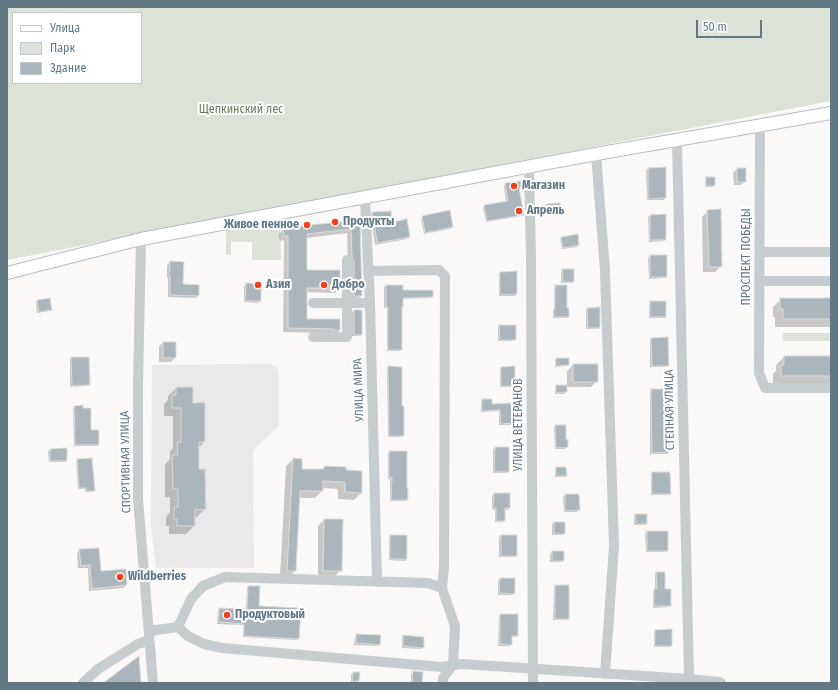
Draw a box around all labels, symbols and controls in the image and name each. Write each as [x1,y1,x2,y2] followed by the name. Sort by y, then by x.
[12,12,142,84] legend
[698,12,764,38] scale bar
[703,20,727,34] text: 50 m
[50,21,80,35] text: Улица
[50,41,75,55] text: Парк
[50,61,86,75] text: Здание
[199,103,283,117] park label: Щепкинский лес
[522,179,565,193] place label: Магазин
[509,181,519,191] marker: Магазин
[527,204,564,218] place label: Апрель
[514,206,524,216] marker: Апрель
[740,208,754,306] street label: ПРОСПЕКТ ПОБЕДЫ
[343,215,394,229] place label: Продукты
[330,217,340,227] marker: Продукты
[224,218,299,232] place label: Живое пенное
[302,220,312,230] marker: Живое пенное
[266,278,290,292] place label: Азия
[332,278,365,292] place label: Добро
[253,280,263,290] marker: Азия
[319,280,329,290] marker: Добро
[351,358,367,422] street label: УЛИЦА МИРА
[662,369,678,451] street label: СТЕПНАЯ УЛИЦА
[512,379,526,471] street label: УЛИЦА ВЕТЕРАНОВ
[118,411,134,513] street label: СПОРТИВНАЯ УЛИЦА
[128,570,186,584] place label: Wildberries
[115,572,125,582] marker: Wildberries
[235,608,305,622] place label: Продуктовый
[222,610,232,620] marker: Продуктовый

